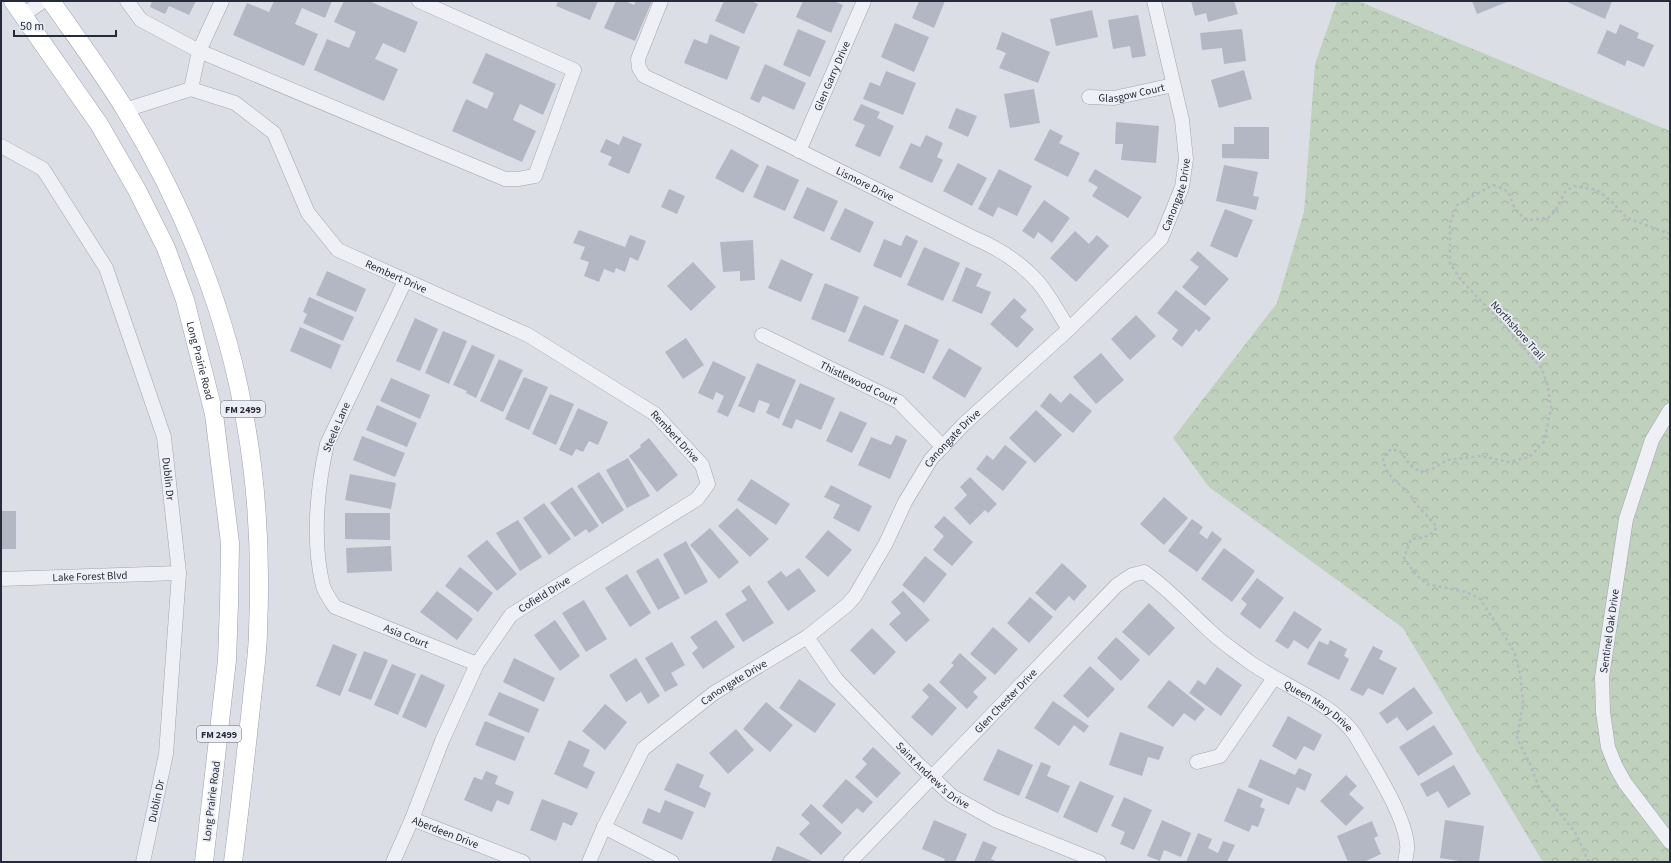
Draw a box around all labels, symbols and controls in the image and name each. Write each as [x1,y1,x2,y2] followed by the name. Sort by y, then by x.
[14,12,116,38] scale bar
[20,18,44,35] text: 50 m
[810,38,854,113] street label: Glen Garry Drive
[1098,80,1166,106] street label: Glasgow Court
[1158,157,1194,233] street label: Canongate Drive
[834,163,897,205] street label: Lismore Drive
[363,256,430,297] street label: Rembert Drive
[1487,298,1548,363] street label: Northshore Trail
[183,320,217,402] street label: Long Prairie Road
[817,357,901,408] street label: Thistlewood Court
[319,399,354,454] street label: Steele Lane
[221,401,265,417] road number: FM 2499
[921,405,984,470] street label: Canongate Drive
[647,407,703,466] street label: Rembert Drive
[158,457,178,501] street label: Dublin Dr
[52,568,128,585] street label: Lake Forest Blvd
[515,572,574,616] street label: Cofield Drive
[1596,588,1623,674] street label: Sentinel Oak Drive
[381,620,431,652] street label: Asia Court
[697,656,770,709] street label: Canongate Drive
[971,665,1041,737] street label: Glen Chester Drive
[1281,677,1357,736] street label: Queen Mary Drive
[197,726,241,742] road number: FM 2499
[892,739,973,813] street label: Saint Andrew's Drive
[199,760,224,842] street label: Long Prairie Road
[145,778,168,824] street label: Dublin Dr
[410,813,481,852] street label: Aberdeen Drive

